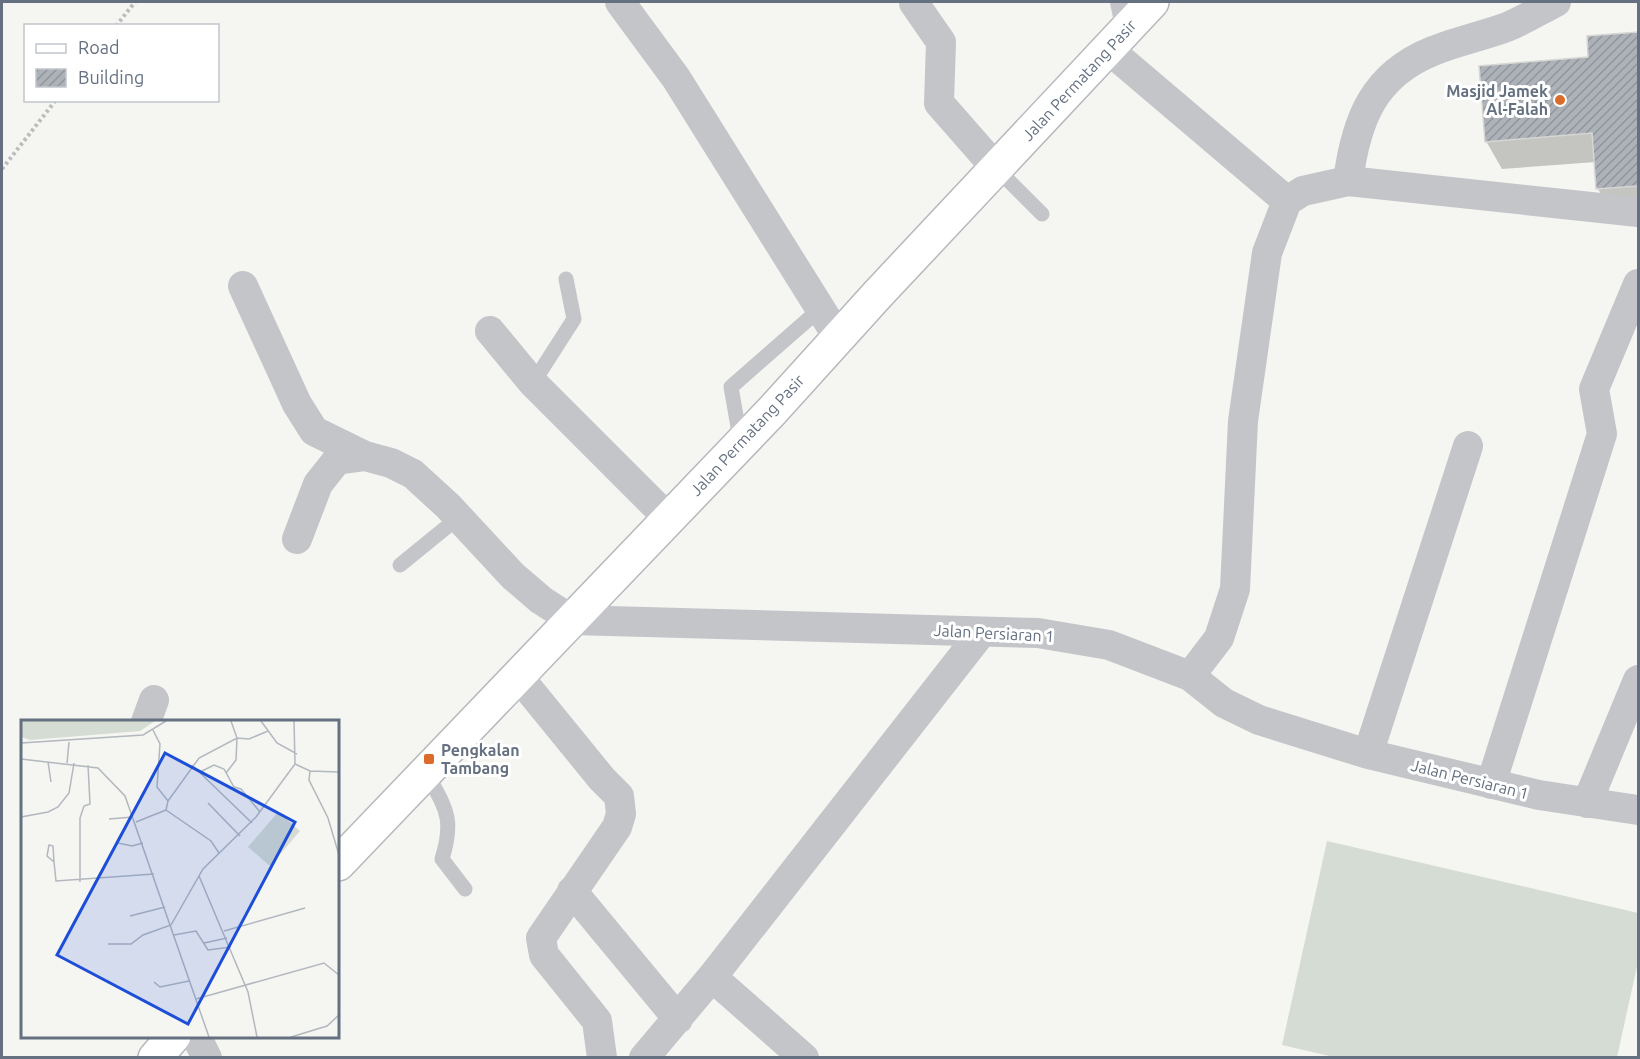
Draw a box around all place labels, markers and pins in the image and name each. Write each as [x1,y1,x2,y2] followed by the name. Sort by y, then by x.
[1446,82,1548,118] place label: Masjid Jamek Al-Falah
[1553,93,1567,107] marker: Masjid Jamek Al-Falah
[441,741,520,777] place label: Pengkalan Tambang
[422,752,436,766] marker: Pengkalan Tambang

